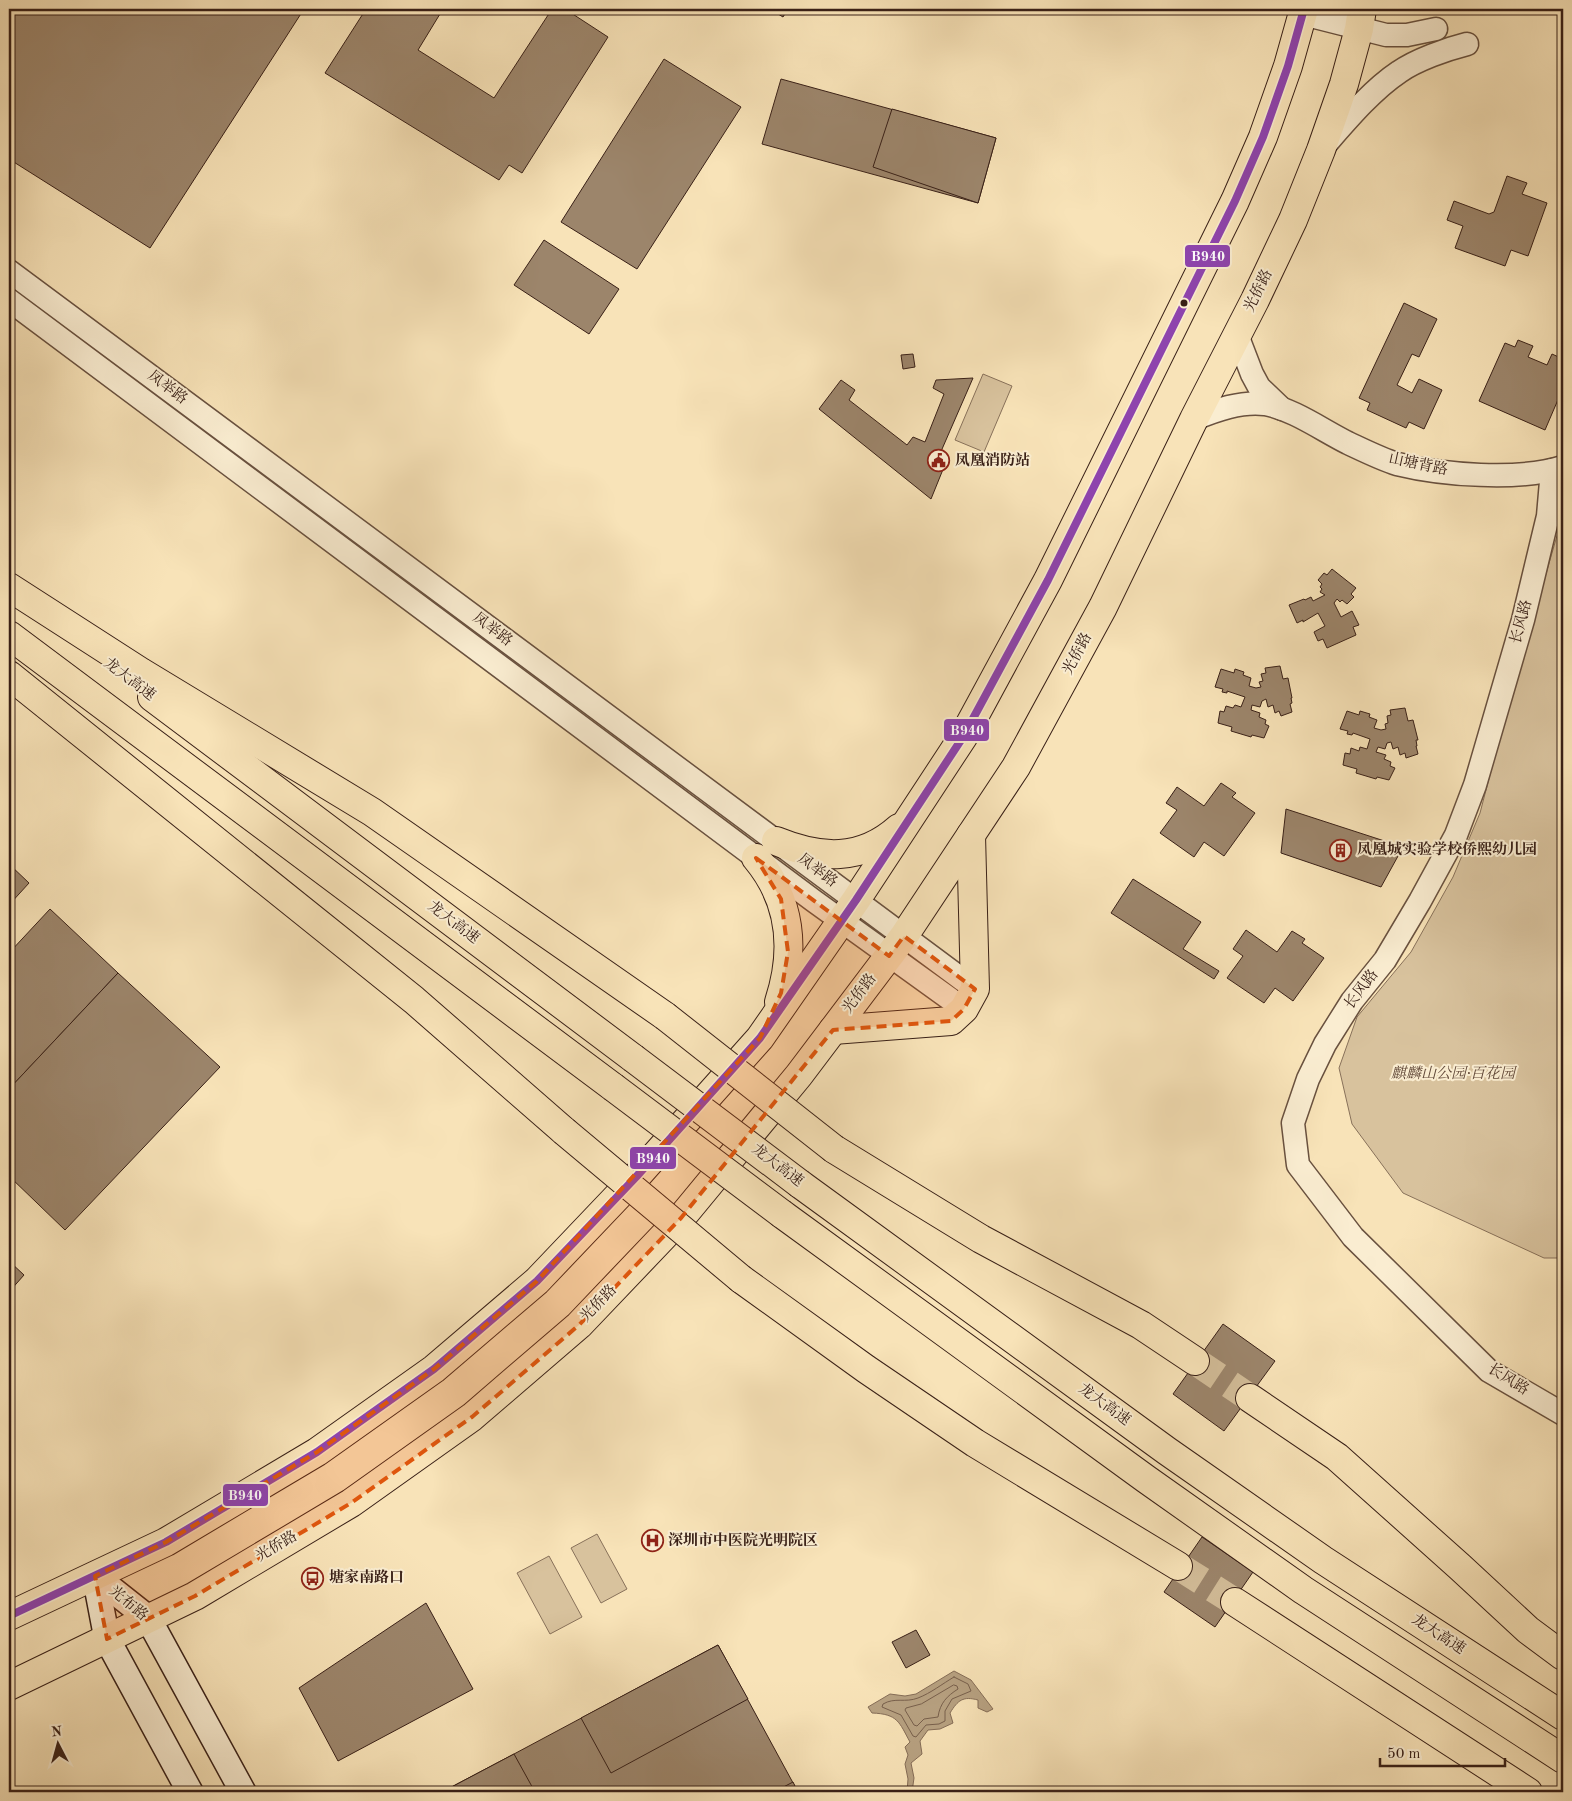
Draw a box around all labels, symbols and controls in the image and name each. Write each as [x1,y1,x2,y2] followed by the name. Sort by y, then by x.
[1184,244,1231,268] line badge: B940
[1191,250,1225,264] text: B940
[1241,267,1276,315] street label: 光侨路
[1179,298,1189,308] unlabelled marker
[145,367,191,408] street label: 凤举路
[927,449,951,473] public building icon: 凤凰消防站
[1387,449,1449,479] street label: 山塘背路
[955,452,1030,469] place label: 凤凰消防站
[1507,598,1535,646] street label: 长风路
[470,609,516,650] street label: 凤举路
[1059,630,1095,677] street label: 光侨路
[101,654,159,704] street label: 龙大高速
[943,718,990,742] line badge: B940
[950,724,984,738] text: B940
[1329,838,1353,862] building icon: 凤凰城实验学校侨熙幼儿园
[1357,840,1537,858] place label: 凤凰城实验学校侨熙幼儿园
[795,850,841,891] street label: 凤举路
[425,897,483,947] street label: 龙大高速
[1341,966,1382,1012] street label: 长风路
[839,970,880,1016] street label: 光侨路
[1391,1065,1517,1082] park label: 麒麟山公园·百花园
[749,1140,807,1190] street label: 龙大高速
[629,1146,677,1170] line badge: B940
[636,1152,670,1166] text: B940
[577,1281,620,1325] street label: 光侨路
[1485,1360,1532,1398] street label: 长风路
[1075,1380,1134,1429] street label: 龙大高速
[222,1483,269,1507] line badge: B940
[228,1489,262,1503] text: B940
[253,1527,300,1565] street label: 光侨路
[640,1529,664,1553] hospital icon: 深圳市中医院光明院区
[668,1531,818,1549] place label: 深圳市中医院光明院区
[301,1566,325,1590] bus stop icon: 塘家南路口
[329,1568,404,1586] place label: 塘家南路口
[106,1582,151,1624] street label: 光布路
[1409,1611,1468,1658] street label: 龙大高速
[32,1718,82,1768] north arrow
[51,1725,63,1740] text: N
[1380,1736,1504,1768] scale bar
[1387,1747,1421,1762] text: 50 m

